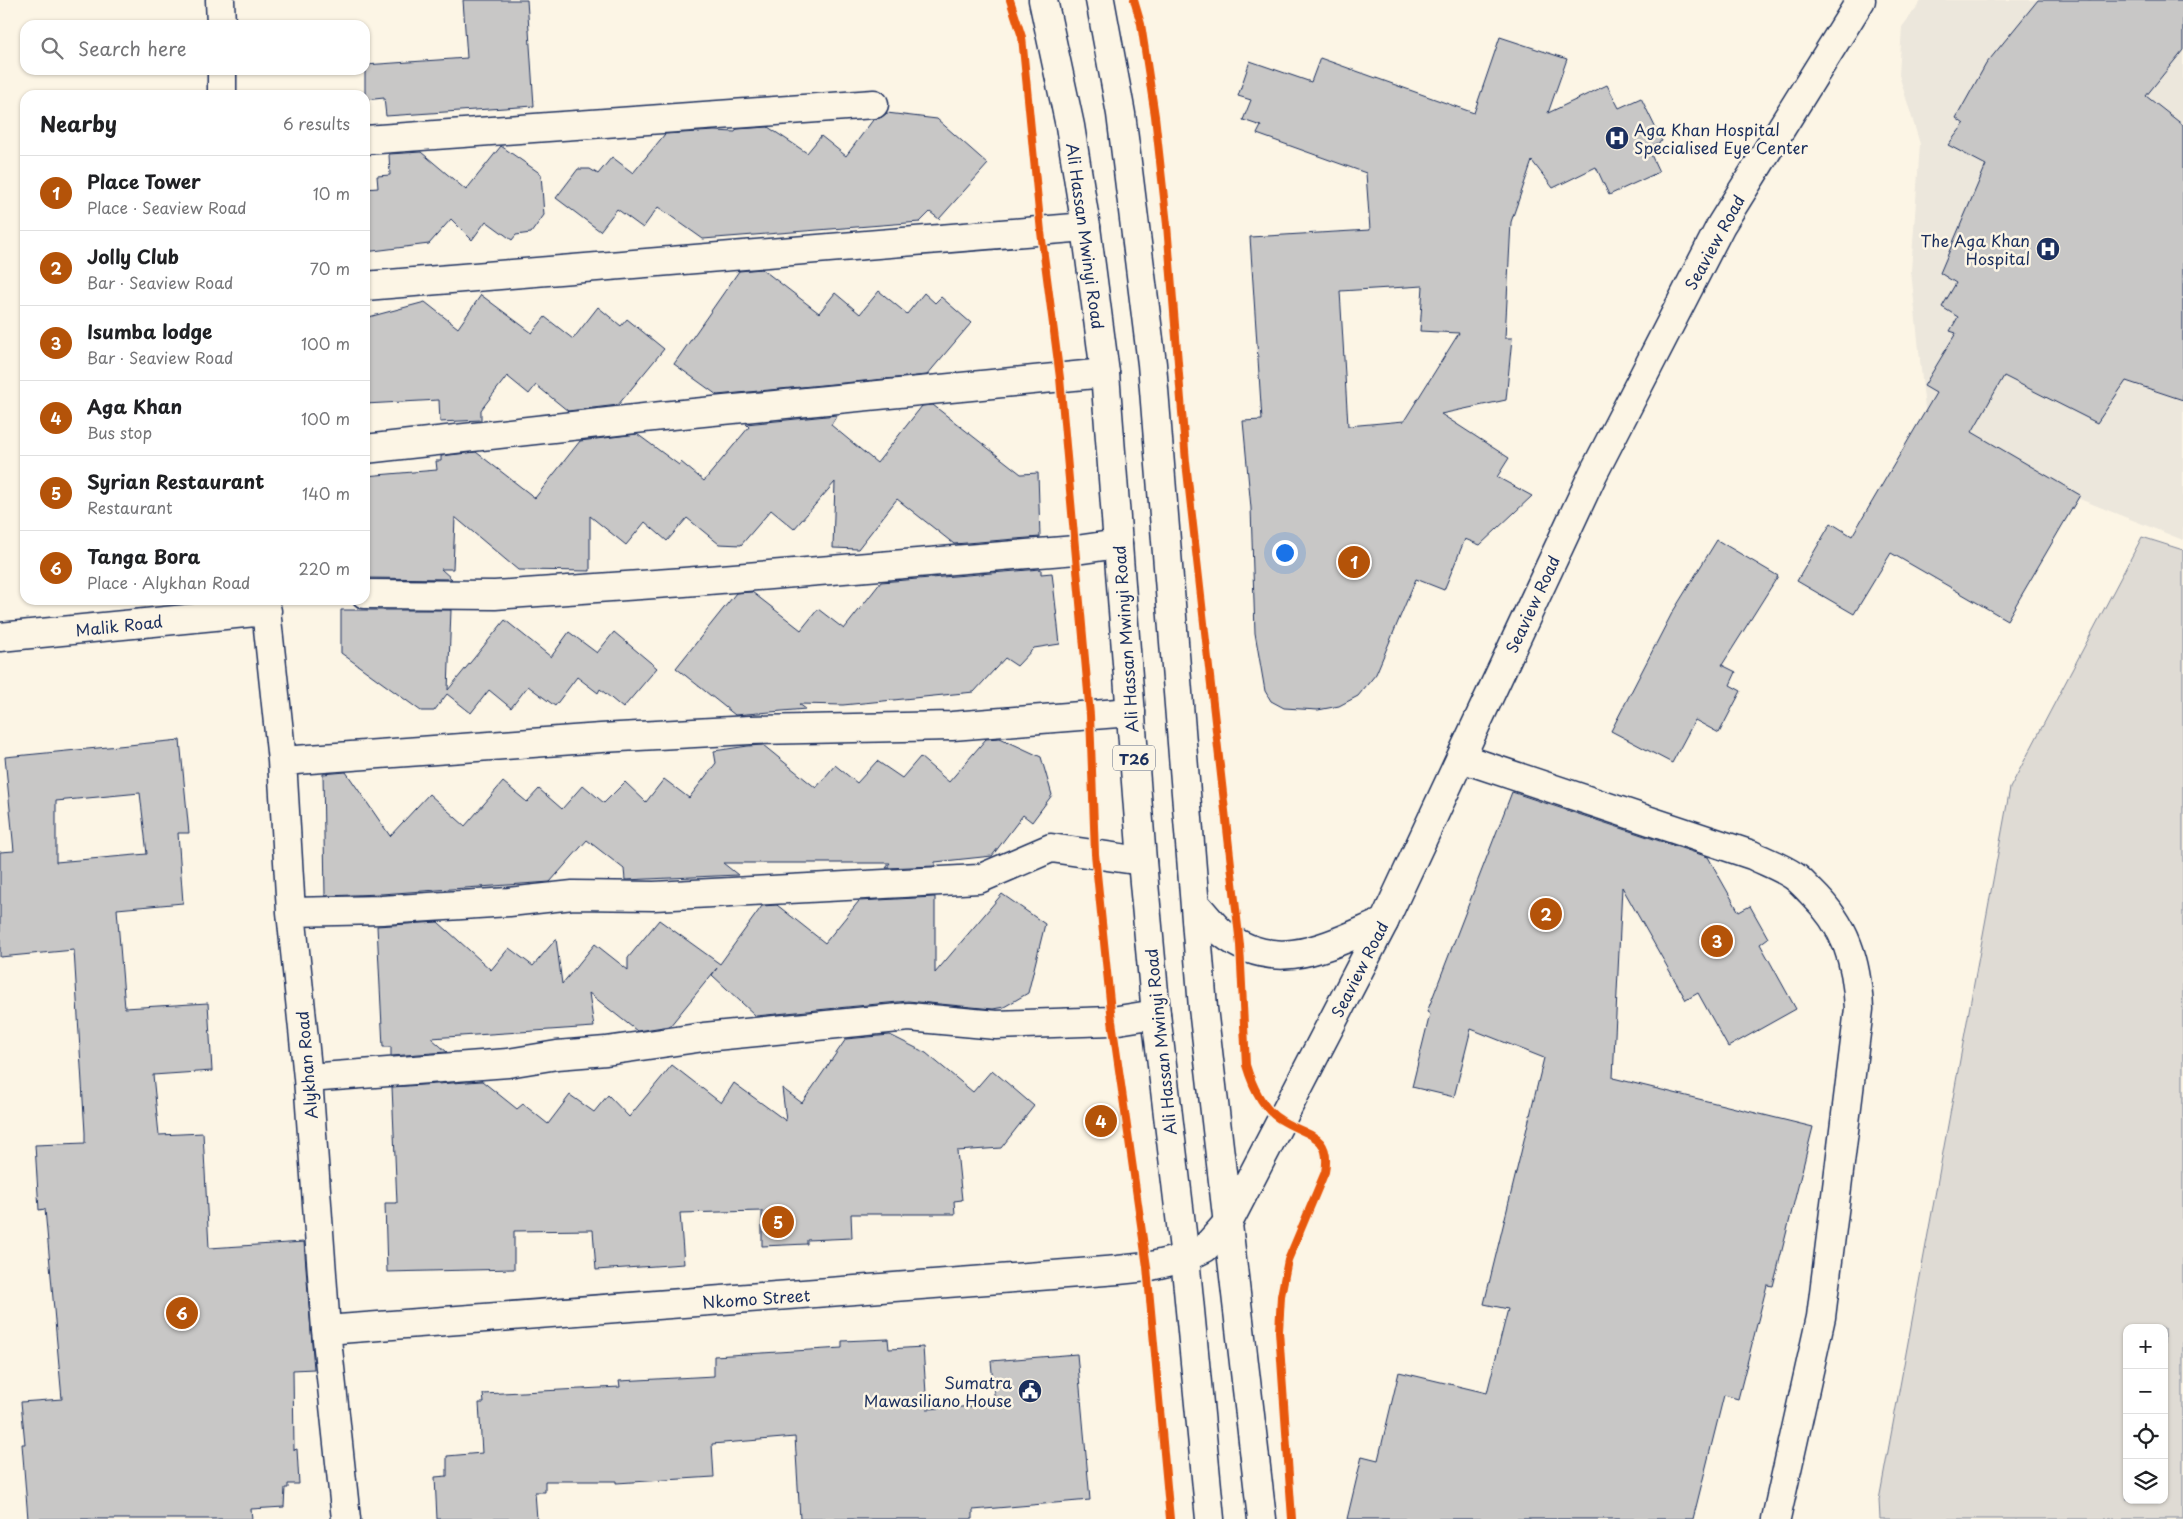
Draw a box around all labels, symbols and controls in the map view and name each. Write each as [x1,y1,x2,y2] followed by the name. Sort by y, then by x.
[20,20,370,75] search box
[38,34,66,62] icon: search
[78,34,187,62] text: Search here
[40,107,117,139] text: Nearby
[283,111,350,135] text: 6 results
[1634,117,1808,159] place label: Aga Khan Hospital Specialised Eye Center
[1604,125,1630,151] hospital icon: Aga Khan Hospital Specialised Eye Center
[1061,141,1111,331] street label: Ali Hassan Mwinyi Road
[87,167,201,195] text: Place Tower
[52,181,60,205] text: 1
[313,181,350,205] text: 10 m
[1678,190,1750,294] street label: Seaview Road
[87,195,247,219] text: Place · Seaview Road
[1921,228,2030,270] place label: The Aga Khan Hospital
[2035,236,2061,262] hospital icon: The Aga Khan Hospital
[87,242,179,270] text: Jolly Club
[50,256,62,280] text: 2
[310,256,350,280] text: 70 m
[87,270,233,294] text: Bar · Seaview Road
[87,317,212,345] text: Isumba lodge
[51,331,61,355] text: 3
[301,331,350,355] text: 100 m
[87,345,233,369] text: Bar · Seaview Road
[87,392,182,420] text: Aga Khan
[51,406,61,430] text: 4
[301,406,350,430] text: 100 m
[87,420,152,444] text: Bus stop
[87,467,264,495] text: Syrian Restaurant
[51,481,61,505] text: 5
[302,481,350,505] text: 140 m
[87,495,173,519] text: Restaurant
[1272,540,1298,566] your location
[87,542,200,570] text: Tanga Bora
[1338,543,1370,581] pin: 1
[1106,545,1144,733] street label: Ali Hassan Mwinyi Road
[1499,551,1565,657] street label: Seaview Road
[50,556,62,580] text: 6
[299,556,350,580] text: 220 m
[87,570,250,594] text: Place · Alykhan Road
[74,608,164,642] street label: Malik Road
[1113,746,1155,770] road number: T26
[1530,895,1562,933] pin: 2
[1324,917,1394,1021] street label: Seaview Road
[1701,922,1733,960] pin: 3
[1138,947,1182,1137] street label: Ali Hassan Mwinyi Road
[289,1010,323,1120] street label: Alykhan Road
[1085,1102,1117,1140] pin: 4
[762,1203,794,1241] pin: 5
[701,1282,811,1314] street label: Nkomo Street
[166,1294,198,1332] pin: 6
[2123,1324,2168,1504] map controls
[2123,1324,2168,1369] button: +
[2123,1369,2168,1414] button: −
[864,1370,1012,1412] place label: Sumatra Mawasiliano House
[1017,1378,1043,1404] public building icon: Sumatra Mawasiliano House
[2123,1414,2168,1459] button: locate
[2123,1459,2168,1504] button: layers

